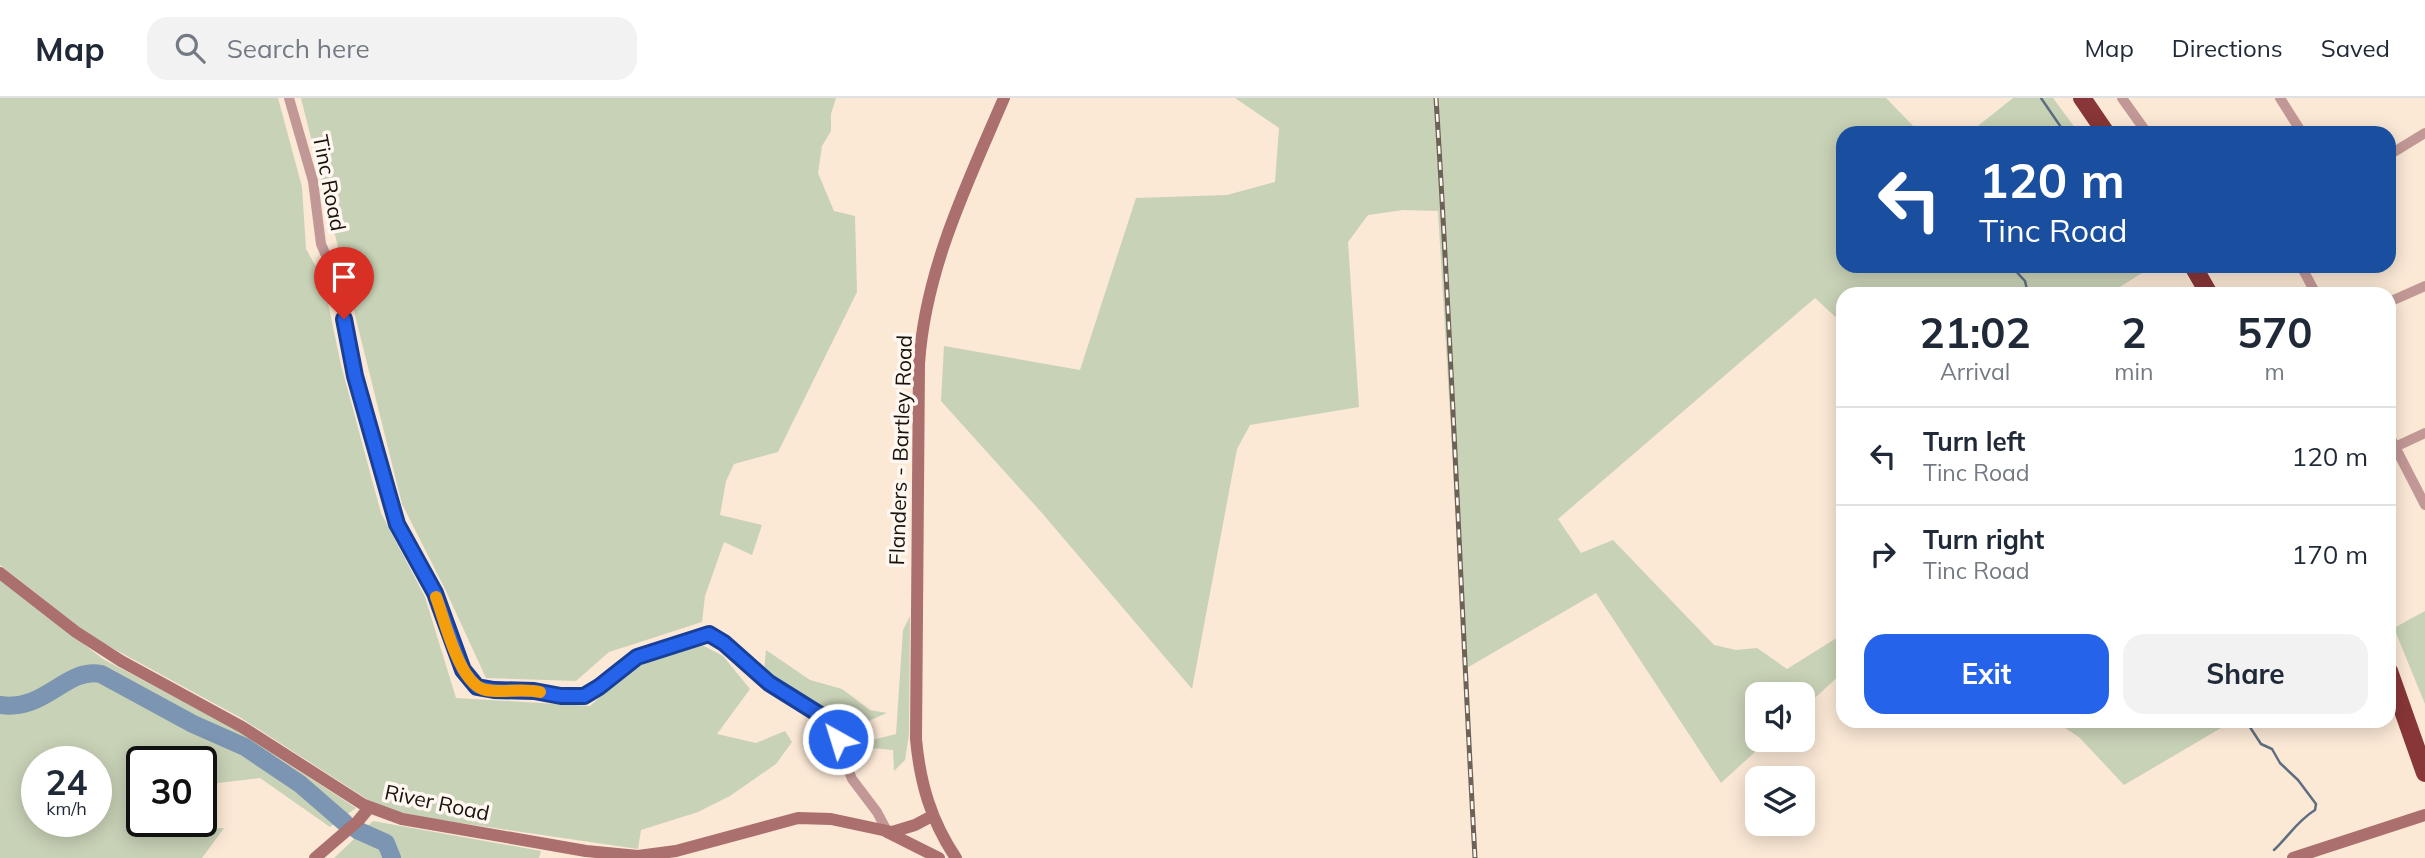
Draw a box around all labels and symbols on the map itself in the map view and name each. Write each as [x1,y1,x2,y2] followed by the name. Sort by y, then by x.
[308,133,352,233] street label: Tinc Road
[314,247,374,319] pin
[883,334,917,566] street label: Flanders - Bartley Road
[801,702,875,776] position arrow
[126,746,217,837] speed limit sign: 30
[382,778,492,826] street label: River Road

